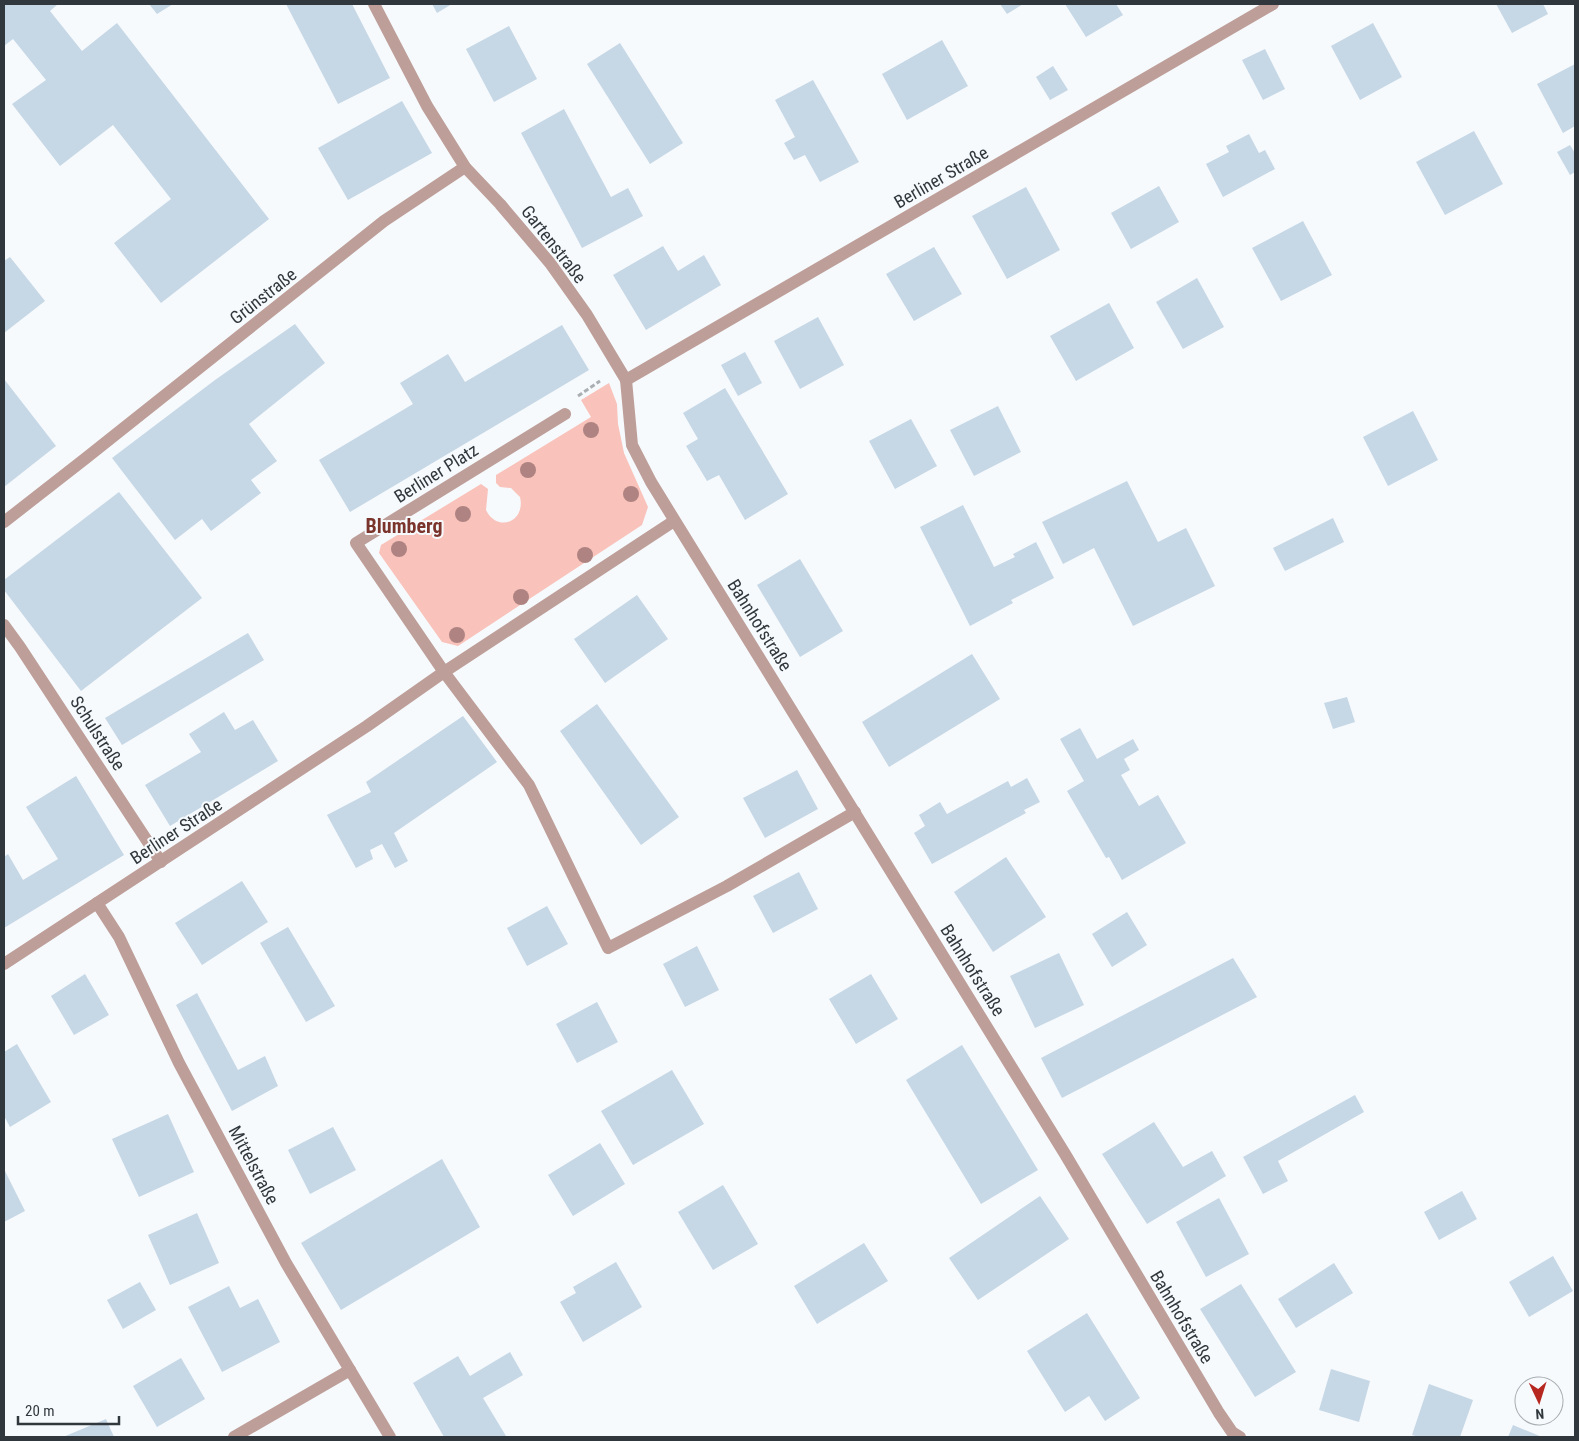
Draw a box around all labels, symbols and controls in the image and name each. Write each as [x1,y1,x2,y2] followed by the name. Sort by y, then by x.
[890,142,992,212] street label: Berliner Straße
[517,201,591,287] street label: Gartenstraße
[226,264,300,328] street label: Grünstraße
[390,439,482,507] street label: Berliner Platz
[366,514,442,538] district label: Blumberg
[723,575,797,675] street label: Bahnhofstraße
[66,692,130,774] street label: Schulstraße
[126,794,226,868] street label: Berliner Straße
[936,920,1010,1020] street label: Bahnhofstraße
[225,1122,283,1208] street label: Mittelstraße
[1146,1267,1218,1367] street label: Bahnhofstraße
[1514,1376,1564,1426] north arrow
[18,1394,119,1426] scale bar
[25,1402,55,1420] text: 20 m
[1535,1406,1545,1422] text: N

